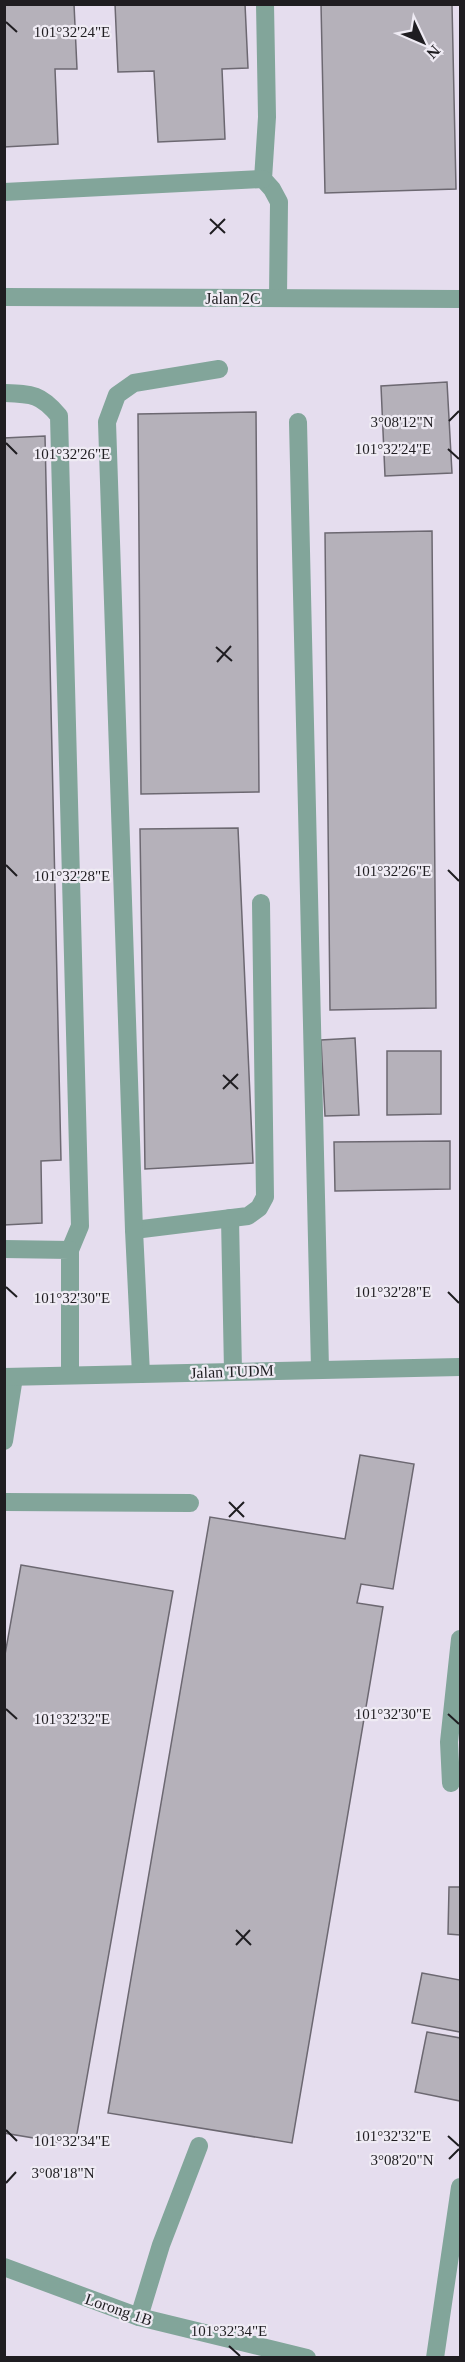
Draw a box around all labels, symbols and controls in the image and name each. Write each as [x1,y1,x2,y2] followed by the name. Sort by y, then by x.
[393,12,453,72] north arrow
[34,24,110,40] text: 101°32'24"E
[423,42,444,62] text: N
[205,290,261,307] street label: Jalan 2C
[370,414,434,430] text: 3°08'12"N
[355,441,431,457] text: 101°32'24"E
[34,446,110,462] text: 101°32'26"E
[355,863,431,879] text: 101°32'26"E
[34,868,110,884] text: 101°32'28"E
[355,1284,431,1300] text: 101°32'28"E
[34,1290,110,1306] text: 101°32'30"E
[190,1362,274,1381] street label: Jalan TUDM
[355,1706,431,1722] text: 101°32'30"E
[34,1711,110,1727] text: 101°32'32"E
[355,2128,431,2144] text: 101°32'32"E
[34,2133,110,2149] text: 101°32'34"E
[370,2152,434,2168] text: 3°08'20"N
[31,2165,95,2181] text: 3°08'18"N
[83,2290,155,2330] street label: Lorong 1B
[191,2323,267,2339] text: 101°32'34"E

